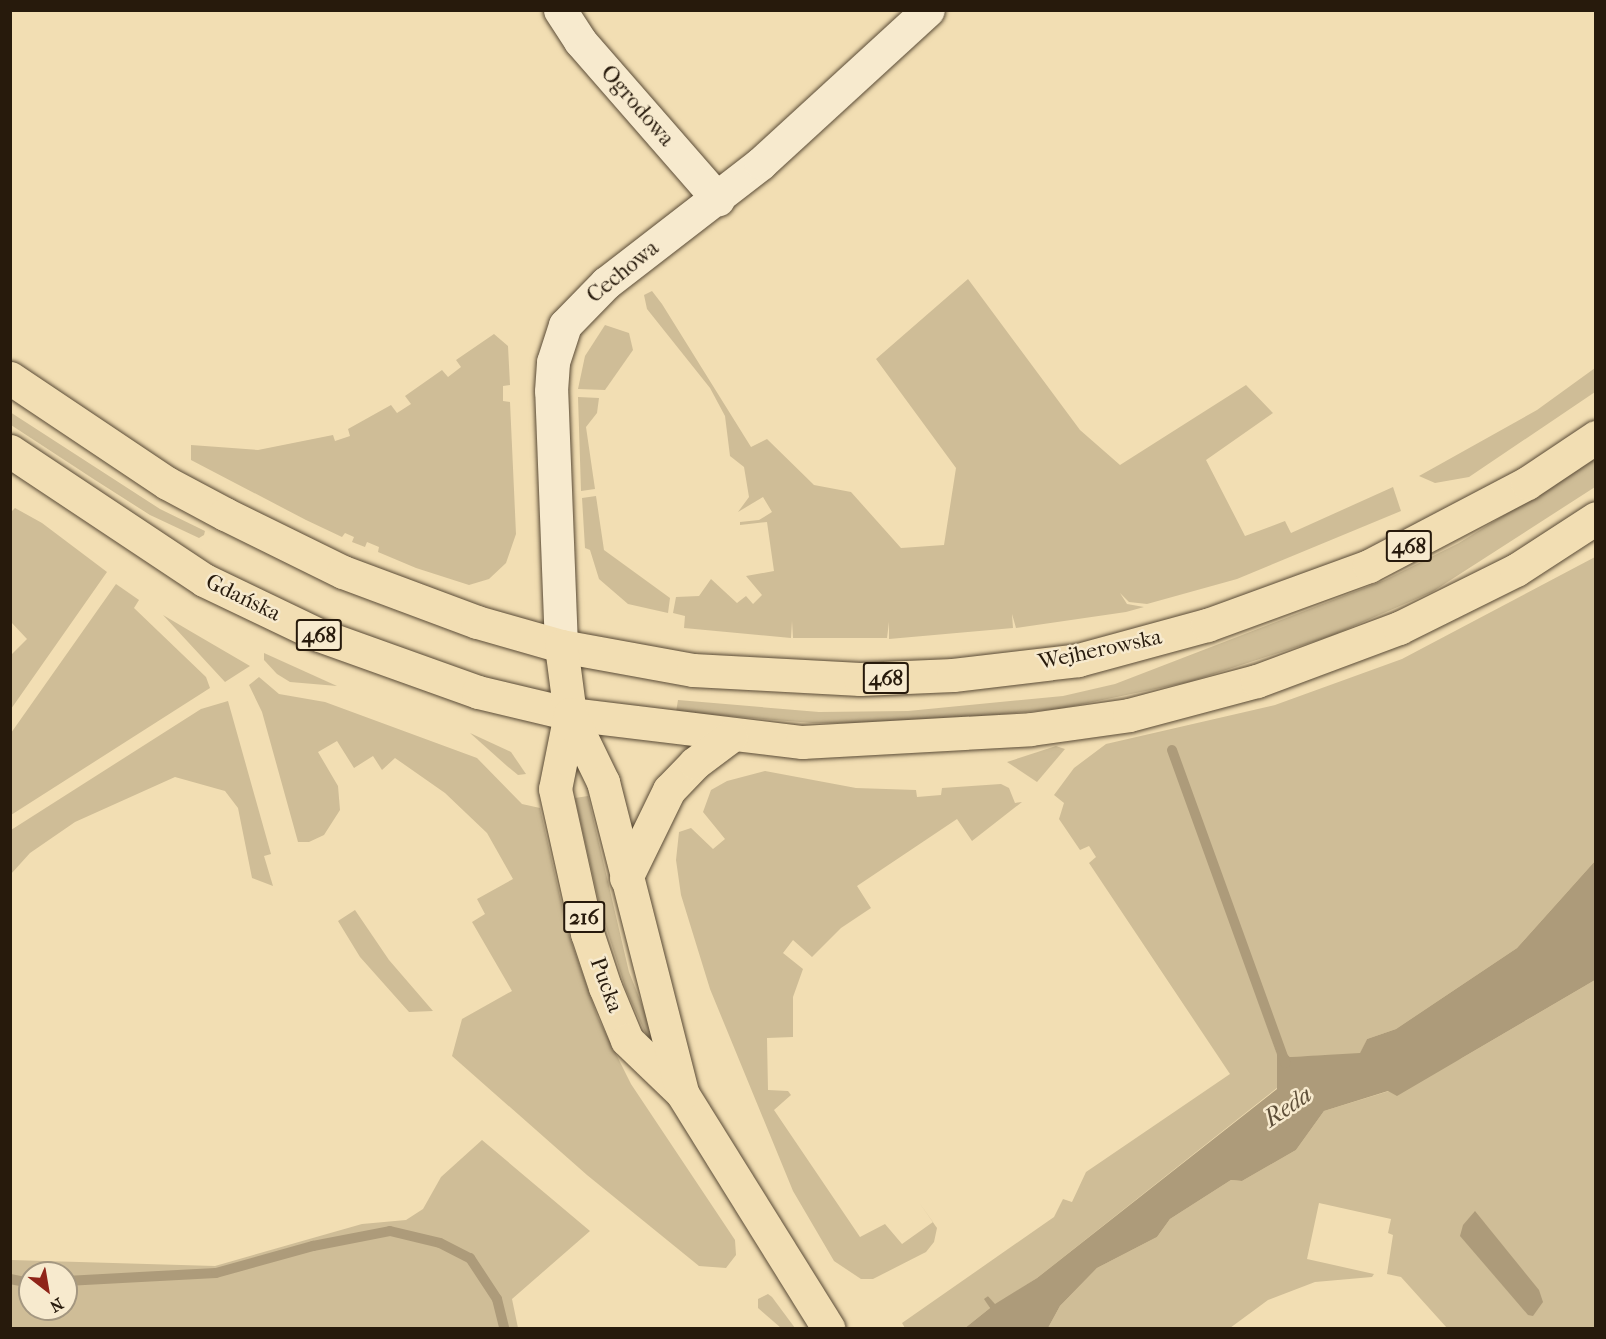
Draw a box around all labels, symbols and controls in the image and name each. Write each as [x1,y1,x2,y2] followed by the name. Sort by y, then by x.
[595,60,679,152] street label: Ogrodowa
[582,235,664,309] street label: Cechowa
[1385,528,1433,564] road number: 468
[201,569,285,627] street label: Gdańska
[295,617,343,653] road number: 468
[1036,624,1164,676] street label: Wejherowska
[862,660,910,696] road number: 468
[563,899,605,935] road number: 216
[584,954,628,1016] street label: Pucka
[1259,1081,1317,1133] water label: Reda
[18,1261,78,1321] north arrow
[46,1294,67,1316] text: N

